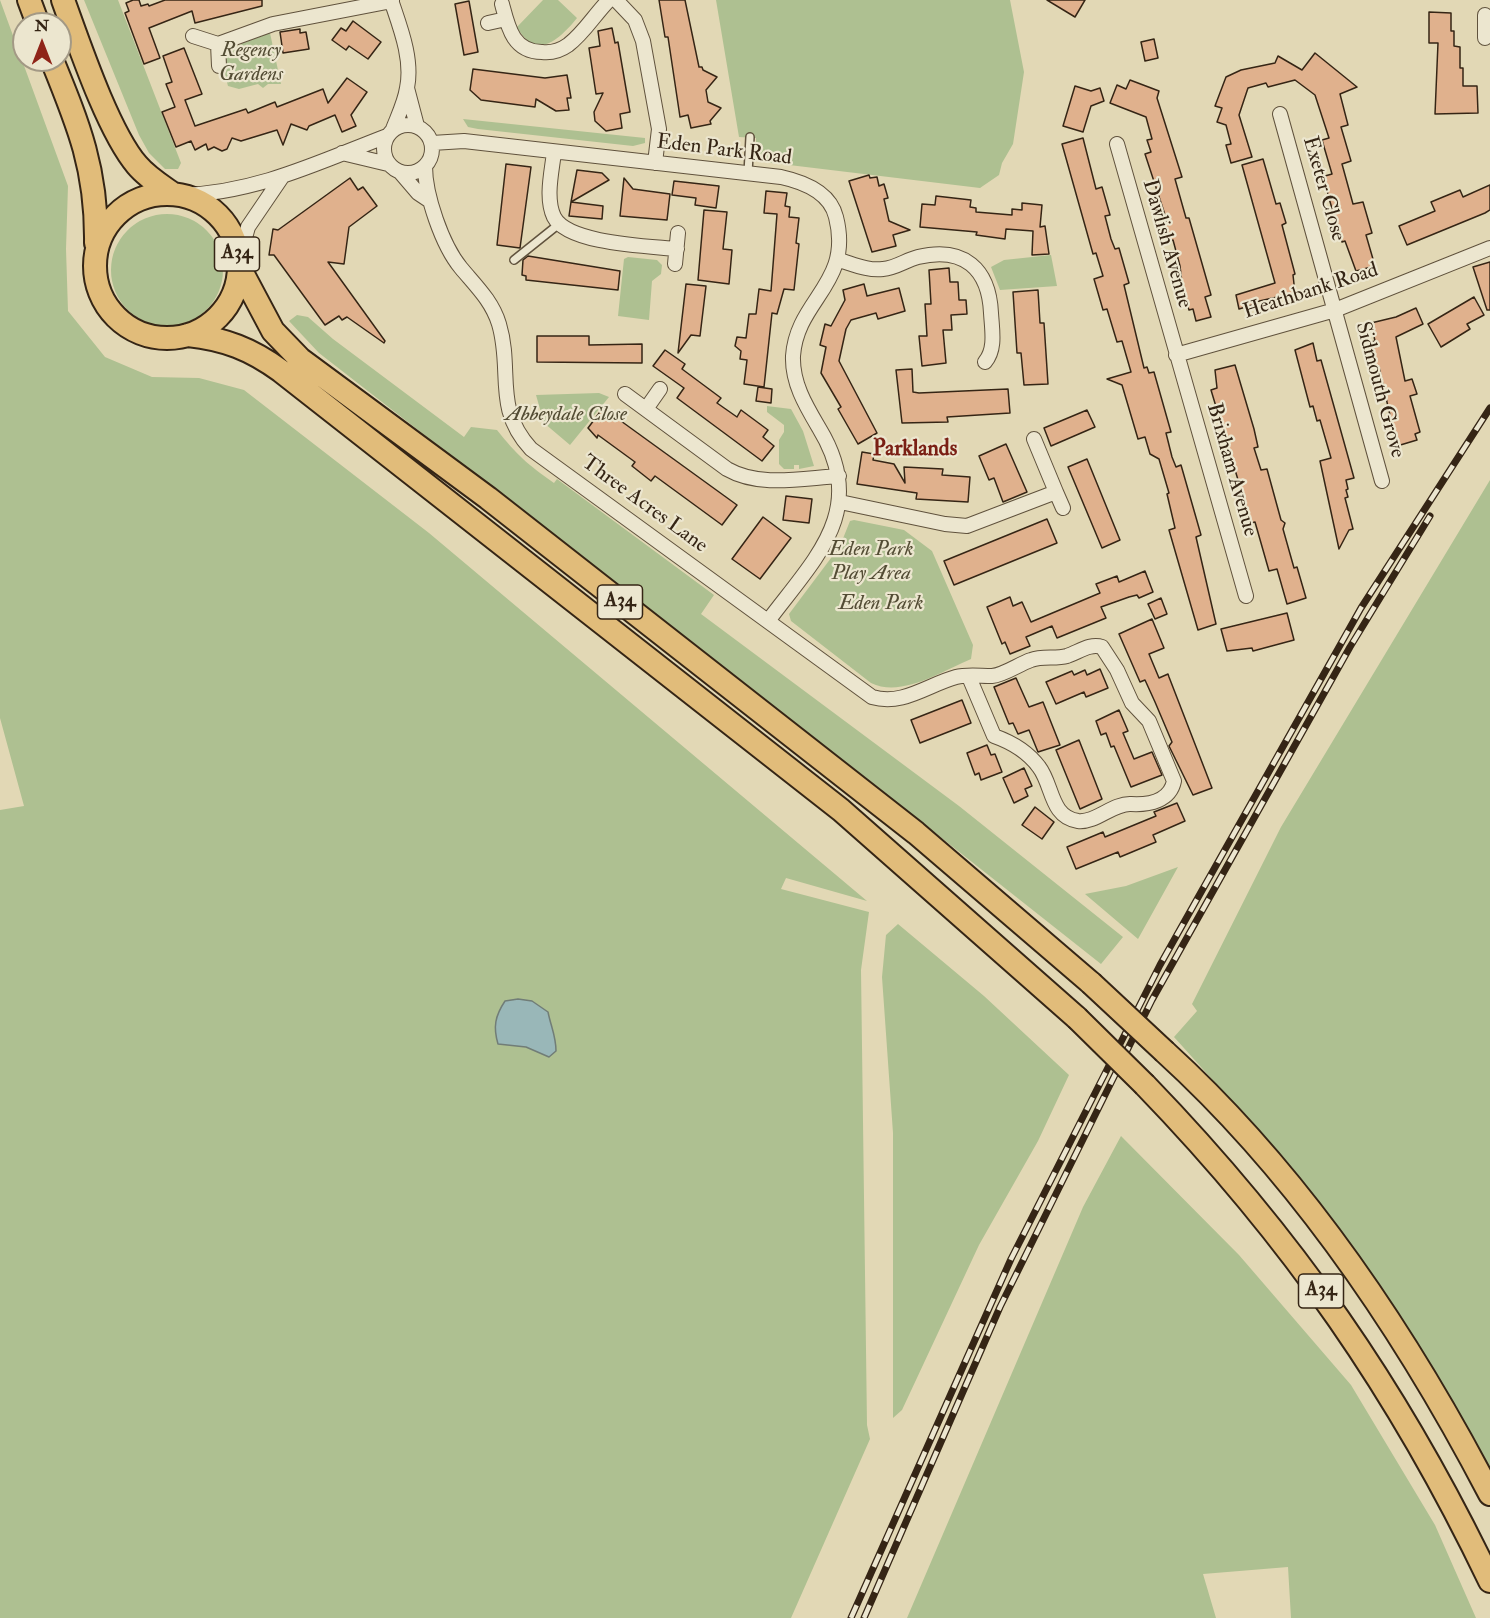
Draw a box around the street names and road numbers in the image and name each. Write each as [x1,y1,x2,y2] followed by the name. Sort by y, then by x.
[655,130,793,172] street label: Eden Park Road
[1296,134,1350,244] street label: Exeter Close
[1136,177,1196,311] street label: Dawlish Avenue
[214,237,260,271] road number: A34
[1240,258,1382,326] street label: Heathbank Road
[1349,319,1409,461] street label: Sidmouth Grove
[1200,400,1262,540] street label: Brixham Avenue
[576,451,712,559] street label: Three Acres Lane
[598,585,642,619] road number: A34
[1298,1274,1344,1308] road number: A34

